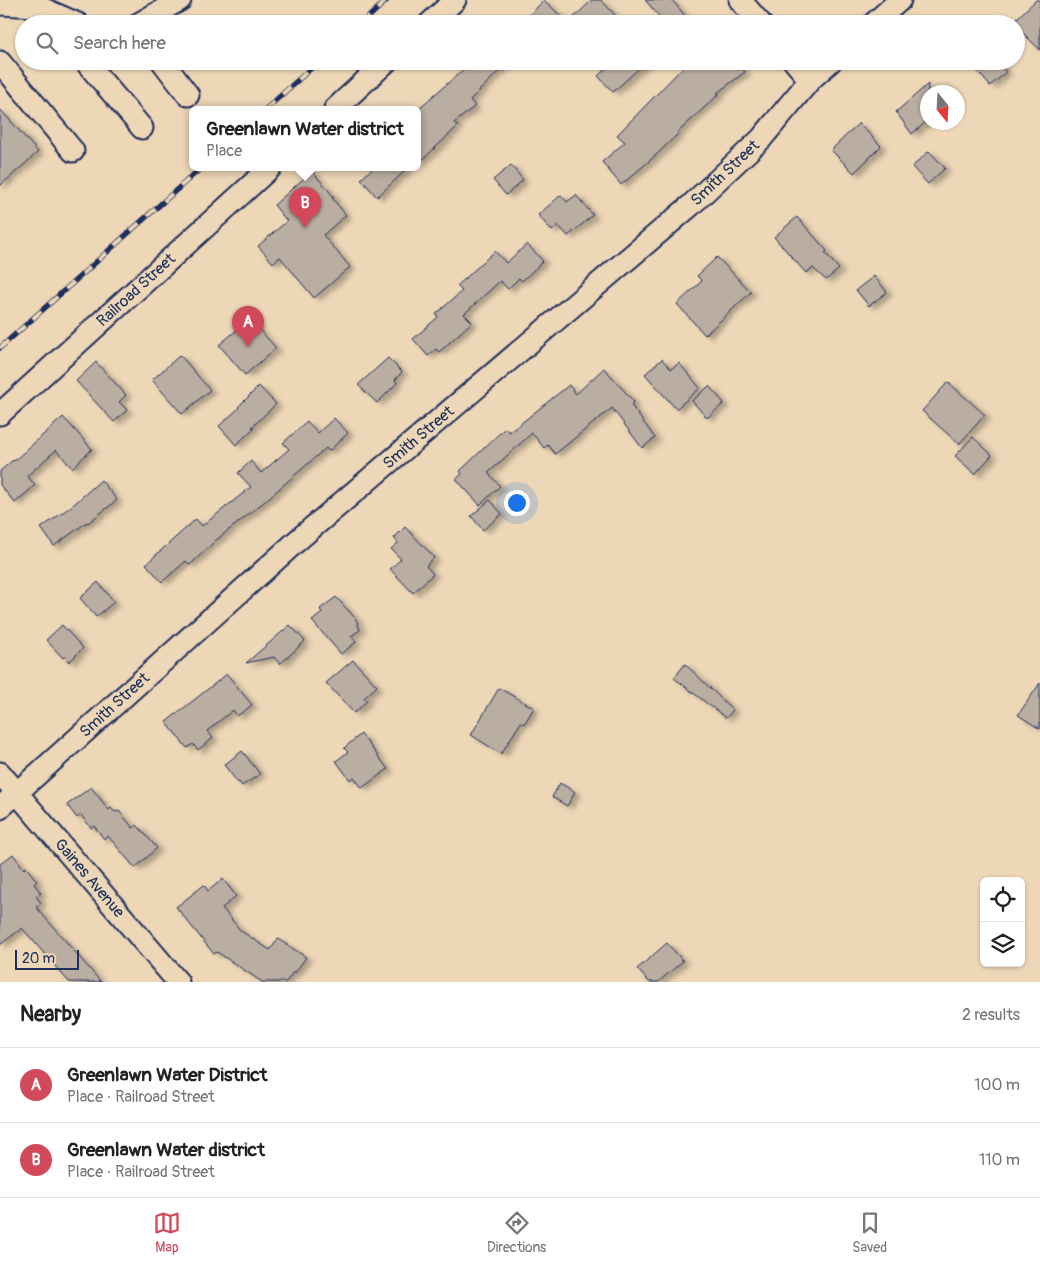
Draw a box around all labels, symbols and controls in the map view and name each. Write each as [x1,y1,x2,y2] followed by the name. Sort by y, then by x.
[15,15,1025,70] search box
[33,29,61,57] icon: search
[73,31,166,55] text: Search here
[920,85,965,130] north arrow
[189,106,421,171] popup
[206,117,404,141] text: Greenlawn Water district
[686,135,764,210] street label: Smith Street
[206,141,242,161] text: Place
[289,187,321,228] pin: B
[92,249,180,331] street label: Railroad Street
[232,306,264,347] pin: A
[379,401,459,473] street label: Smith Street
[504,490,530,516] your location
[75,668,154,742] street label: Smith Street
[50,834,129,922] street label: Gaines Avenue
[980,877,1025,967] map controls
[980,877,1025,922] button: locate
[980,922,1025,967] button: layers
[15,947,79,970] scale bar
[22,950,55,967] text: 20 m
[20,1001,81,1028] text: Nearby
[962,1005,1020,1025] text: 2 results
[67,1063,268,1087] text: Greenlawn Water District
[31,1075,41,1095] text: A
[974,1075,1020,1095] text: 100 m
[67,1087,215,1107] text: Place · Railroad Street
[67,1138,265,1162] text: Greenlawn Water district
[31,1150,41,1170] text: B
[979,1150,1020,1170] text: 110 m
[67,1162,215,1182] text: Place · Railroad Street
[153,1209,181,1256] tab: Map
[487,1209,546,1256] tab: Directions
[852,1209,887,1256] tab: Saved

